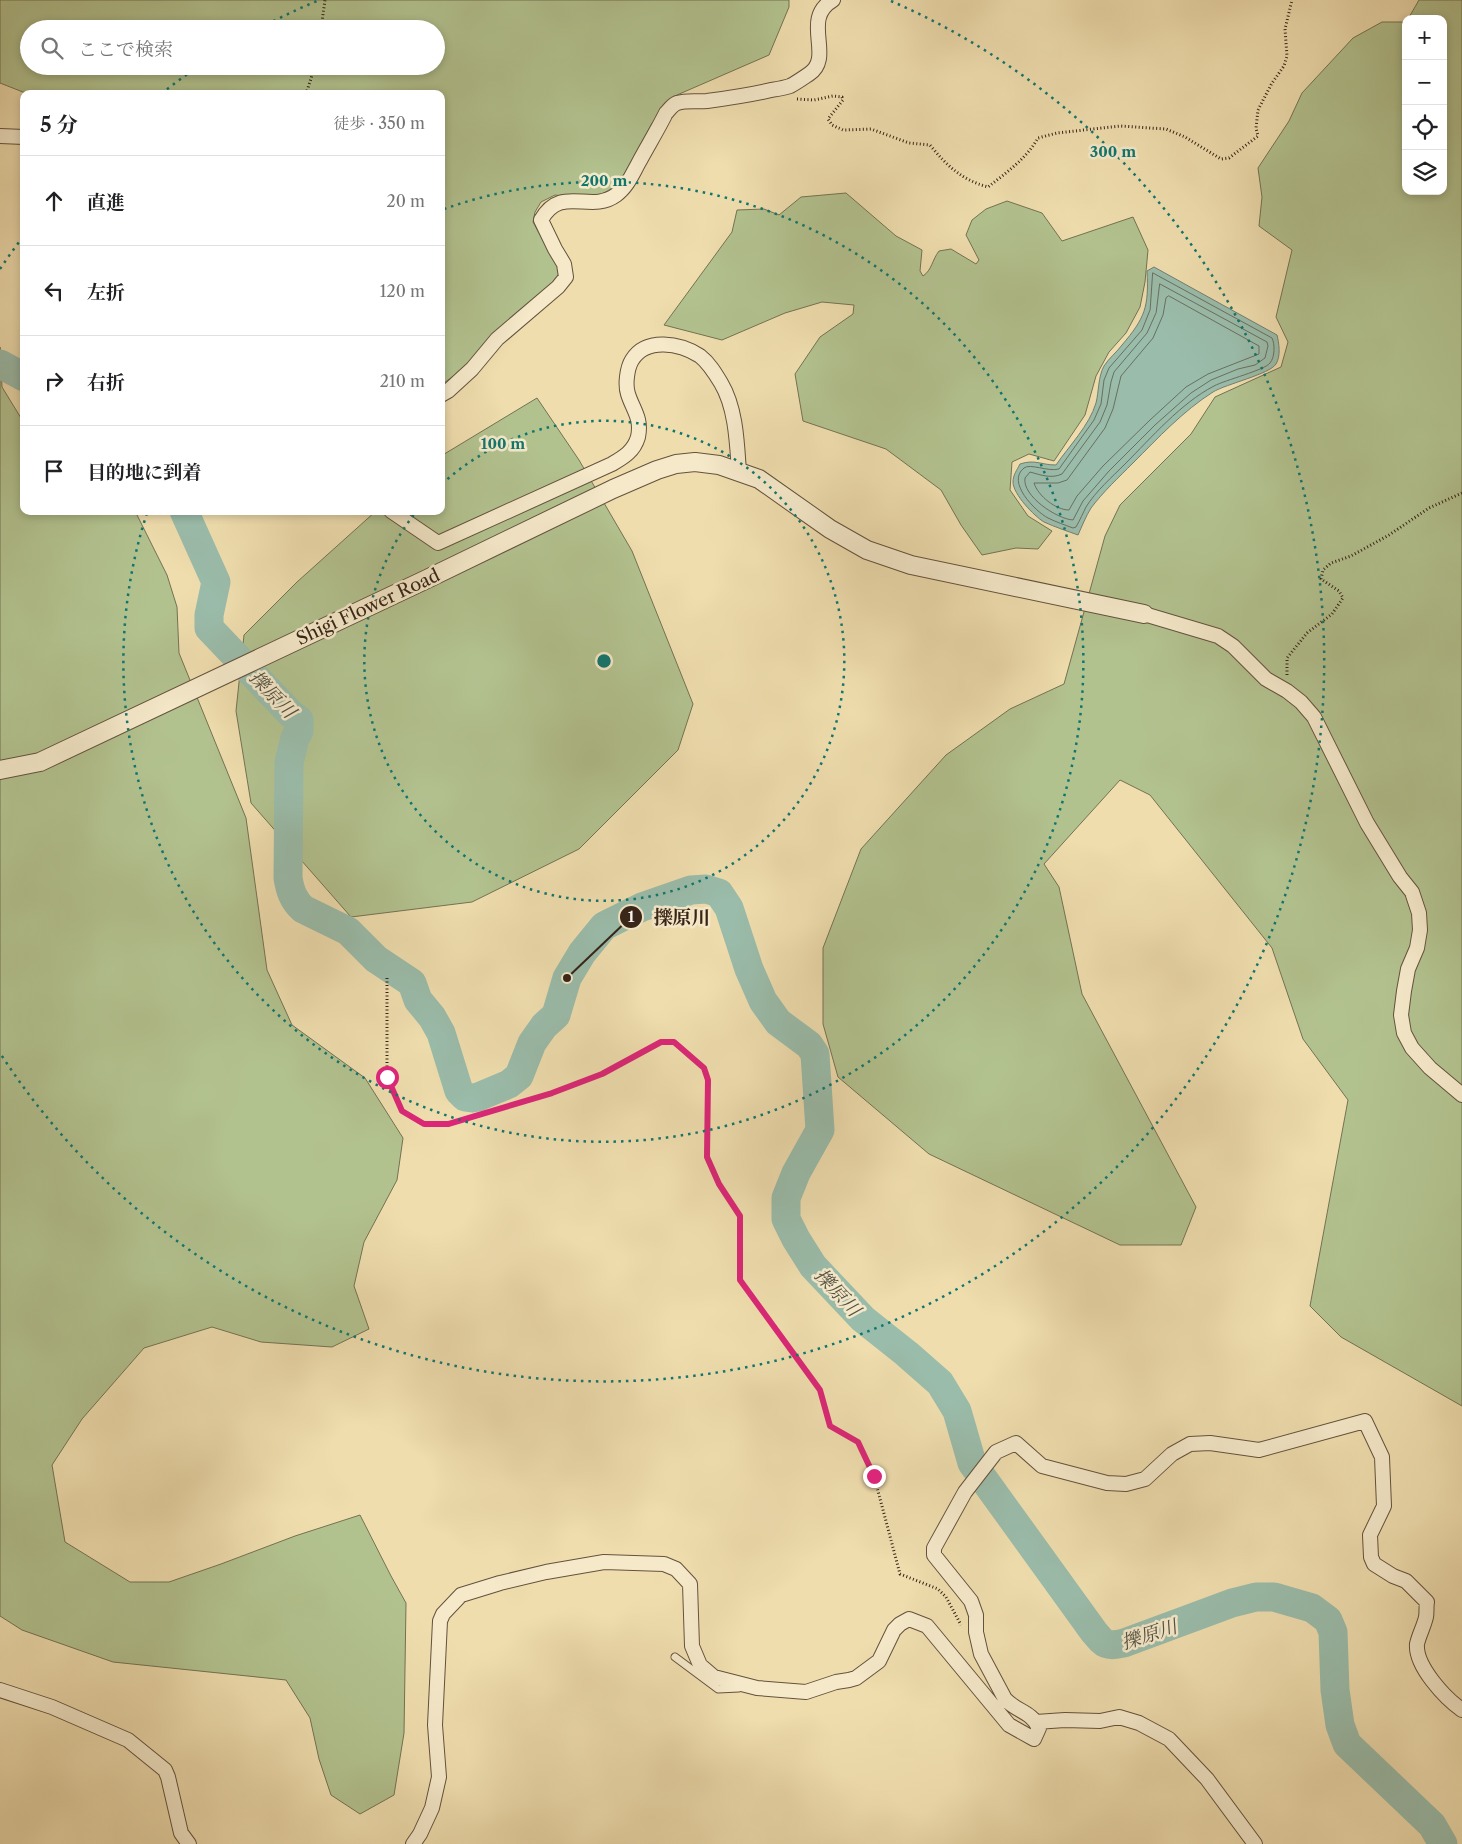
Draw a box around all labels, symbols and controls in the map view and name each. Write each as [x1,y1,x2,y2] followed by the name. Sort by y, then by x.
[1402,15,1447,195] map controls
[1402,15,1447,60] button: +
[20,20,445,75] search box
[38,34,66,62] icon: search
[78,38,173,61] text: ここで検索
[1402,60,1447,105] button: −
[1402,105,1447,150] button: locate
[40,112,78,137] text: 5 分
[333,113,425,133] text: 徒歩 · 350 m
[1090,142,1136,161] text: 300 m
[1402,150,1447,195] button: layers
[581,171,627,190] text: 200 m
[40,187,68,215] icon: ahead
[87,191,125,214] text: 直進
[386,191,425,211] text: 20 m
[40,277,68,305] icon: left
[87,281,125,304] text: 左折
[380,281,425,301] text: 120 m
[40,367,68,395] icon: right
[87,371,125,394] text: 右折
[380,371,425,391] text: 210 m
[481,434,525,453] text: 100 m
[40,457,68,485] icon: arrive
[87,461,201,484] text: 目的地に到着
[293,564,443,650] street label: Shigi Flower Road
[595,652,613,670] centre of rings
[245,666,302,724] water label: 擽原川
[619,900,721,934] callout: 擽原川
[653,906,711,929] text: 擽原川
[628,907,635,926] text: 1
[376,1066,399,1089] route start
[810,1264,867,1322] water label: 擽原川
[863,1465,886,1488] route end
[1118,1614,1182,1654] water label: 擽原川

